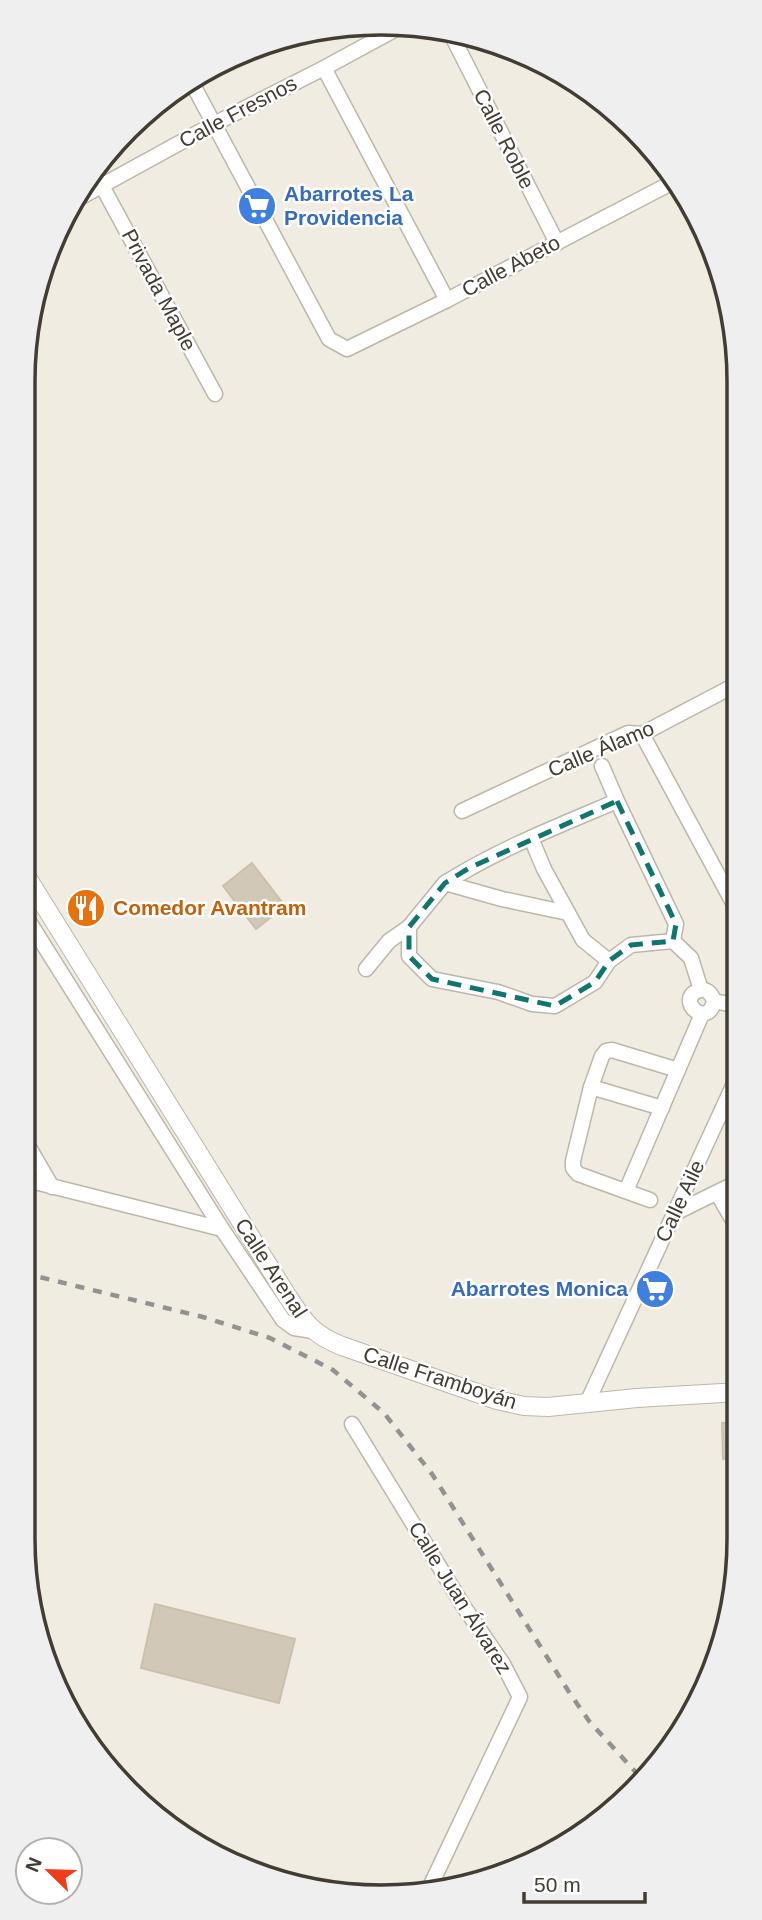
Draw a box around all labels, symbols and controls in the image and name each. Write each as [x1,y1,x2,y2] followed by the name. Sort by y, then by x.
[175,71,300,152] street label: Calle Fresnos
[470,85,539,192] street label: Calle Roble
[284,182,414,229] place label: Abarrotes La Providencia
[236,185,278,227] supermarket icon: Abarrotes La Providencia
[118,225,201,354] street label: Privada Maple
[458,230,564,301] street label: Calle Abeto
[544,716,657,781] street label: Calle Álamo
[65,887,107,929] restaurant icon: Comedor Avantram
[113,896,306,919] place label: Comedor Avantram
[651,1156,708,1245] street label: Calle Aile
[231,1214,312,1321] street label: Calle Arenal
[634,1268,676,1310] supermarket icon: Abarrotes Monica
[451,1277,628,1300] place label: Abarrotes Monica
[361,1342,520,1413] street label: Calle Framboyán
[404,1517,517,1678] street label: Calle Juan Álvarez
[14,1836,84,1906] north arrow
[21,1854,46,1875] text: N
[524,1860,645,1904] scale bar
[534,1873,581,1896] text: 50 m

